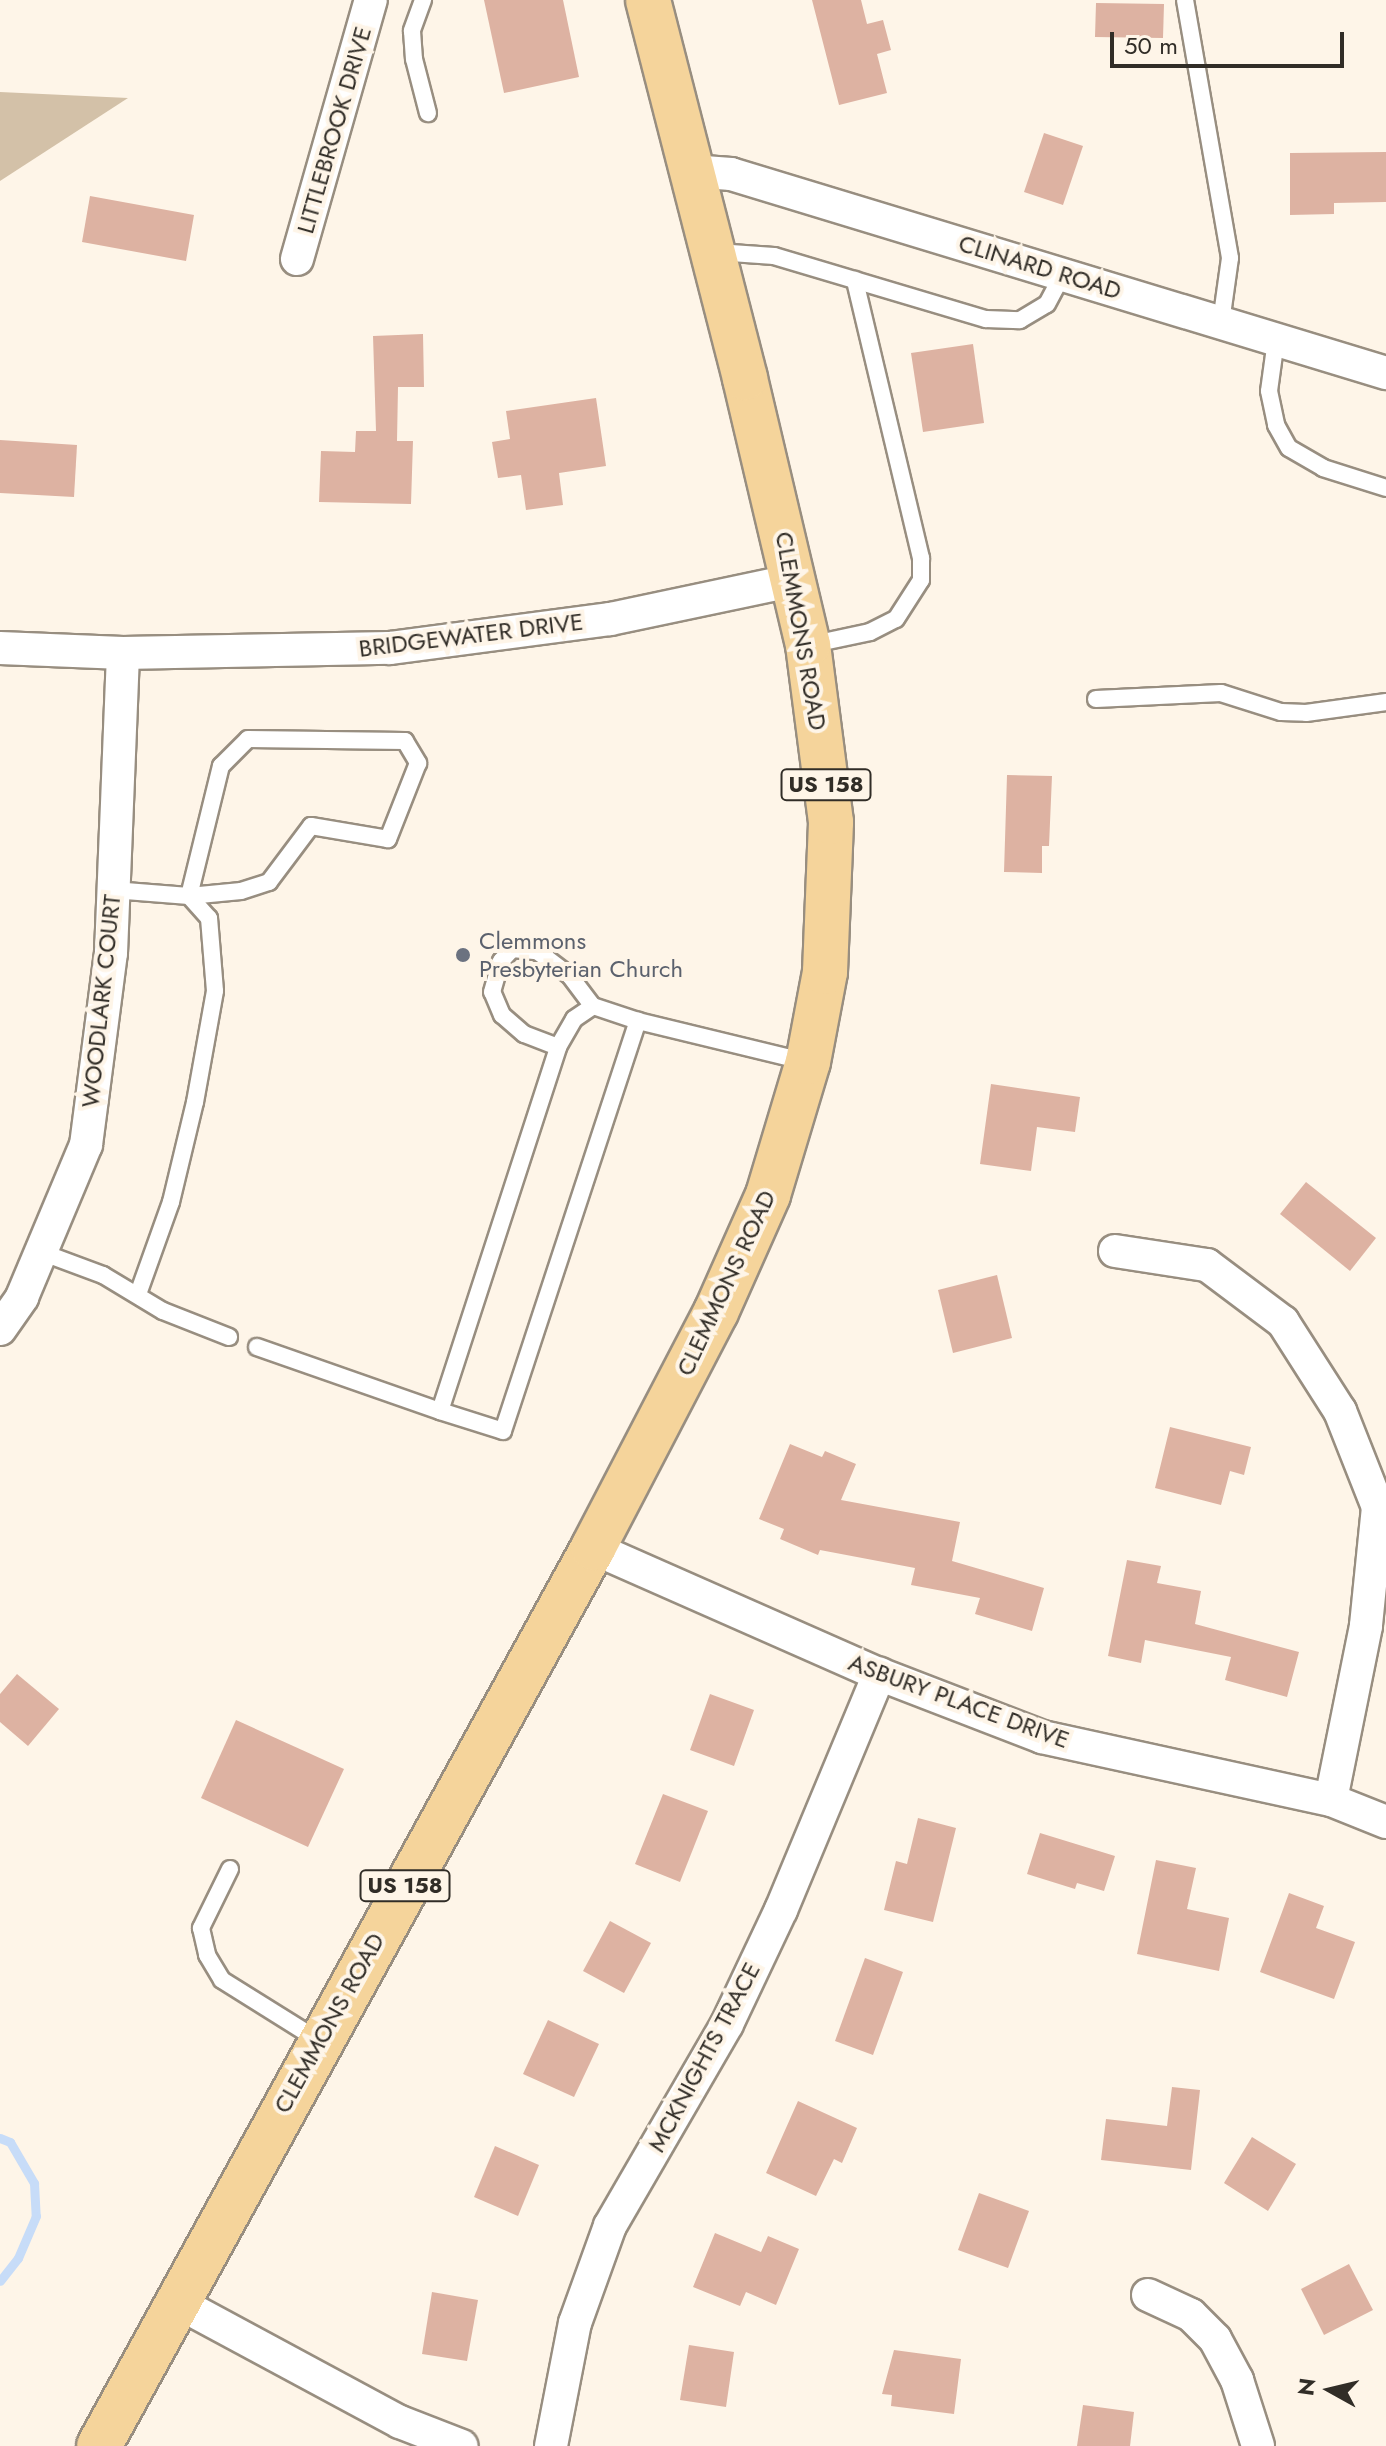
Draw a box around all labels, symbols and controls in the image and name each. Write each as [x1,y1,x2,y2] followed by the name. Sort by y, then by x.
[1114,16,1348,66] scale bar
[291,23,377,237] street label: LITTLEBROOK DRIVE
[1124,28,1178,63] text: 50 m
[955,229,1125,305] street label: CLINARD ROAD
[769,529,833,733] street label: CLEMMONS ROAD
[357,607,585,663] street label: BRIDGEWATER DRIVE
[780,767,872,803] road number: US 158
[75,893,127,1109] street label: WOODLARK COURT
[479,927,683,983] place label: Clemmons Presbyterian Church
[454,946,472,964] marker: Clemmons Presbyterian Church
[670,1186,782,1380] street label: CLEMMONS ROAD
[845,1648,1073,1754] street label: ASBURY PLACE DRIVE
[359,1868,451,1904] road number: US 158
[268,1928,390,2118] street label: CLEMMONS ROAD
[642,1957,766,2157] street label: MCKNIGHTS TRACE
[1290,2350,1370,2430] north arrow
[1289,2376,1323,2398] text: N

